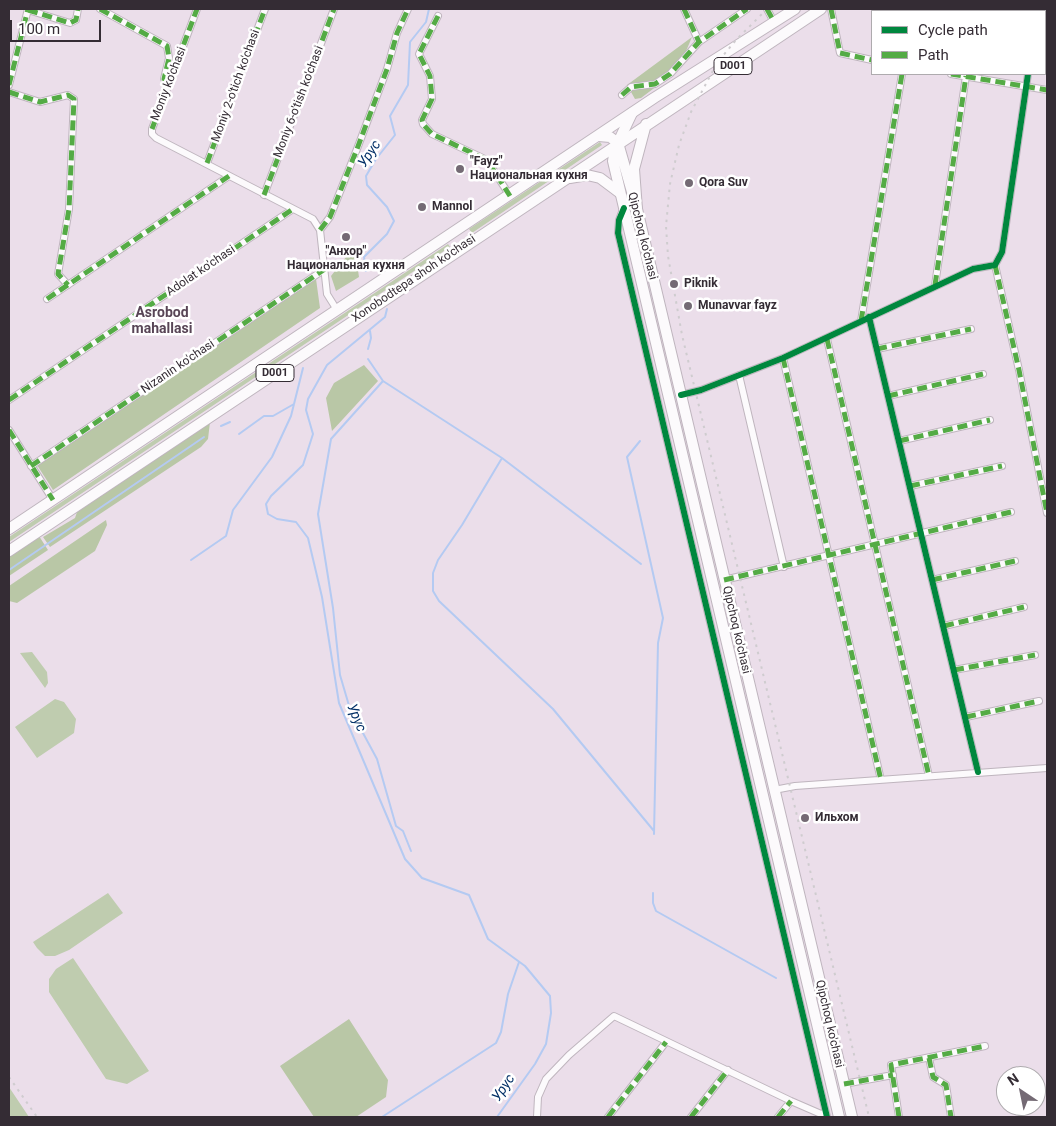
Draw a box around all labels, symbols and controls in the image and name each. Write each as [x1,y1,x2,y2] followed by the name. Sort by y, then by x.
[12,10,104,42] scale bar
[871,10,1046,75] legend
[18,20,60,38] text: 100 m
[918,21,988,39] text: Cycle path
[209,28,263,144] street label: Moniy 2-o'tich ko'chasi
[271,44,327,160] street label: Moniy 6-o'tish ko'chasi
[148,45,190,123] street label: Moniy ko'chasi
[918,46,949,64] text: Path
[714,58,752,74] road number: D001
[355,137,385,171] water label: Урус
[470,155,588,183] place label: "Fayz" Национальная кухня
[454,163,466,175] marker: "Fayz" Национальная кухня
[699,176,748,190] place label: Qora Suv
[683,177,695,189] marker: Qora Suv
[624,191,660,281] street label: Qipchoq ko'chasi
[432,200,472,214] place label: Mannol
[416,201,428,213] marker: Mannol
[340,231,352,243] marker: "Анхор" Национальная кухня
[349,232,479,326] street label: Xonobodtepa shoh ko'chasi
[164,243,238,299] street label: Adolat ko'chasi
[287,245,405,273] place label: "Анхор" Национальная кухня
[684,277,718,291] place label: Piknik
[668,278,680,290] marker: Piknik
[698,299,777,313] place label: Munavvar fayz
[682,300,694,312] marker: Munavvar fayz
[132,305,192,338] district label: Asrobod mahallasi
[139,337,217,397] street label: Nizanin ko'chasi
[256,364,294,382] road number: D001
[719,585,753,675] street label: Qipchoq ko'chasi
[343,701,369,735] water label: Урус
[815,811,859,825] place label: Ильхом
[799,812,811,824] marker: Ильхом
[812,979,846,1069] street label: Qipchoq ko'chasi
[996,1066,1046,1116] north arrow
[1005,1070,1022,1089] text: N
[489,1071,519,1105] water label: Урус

